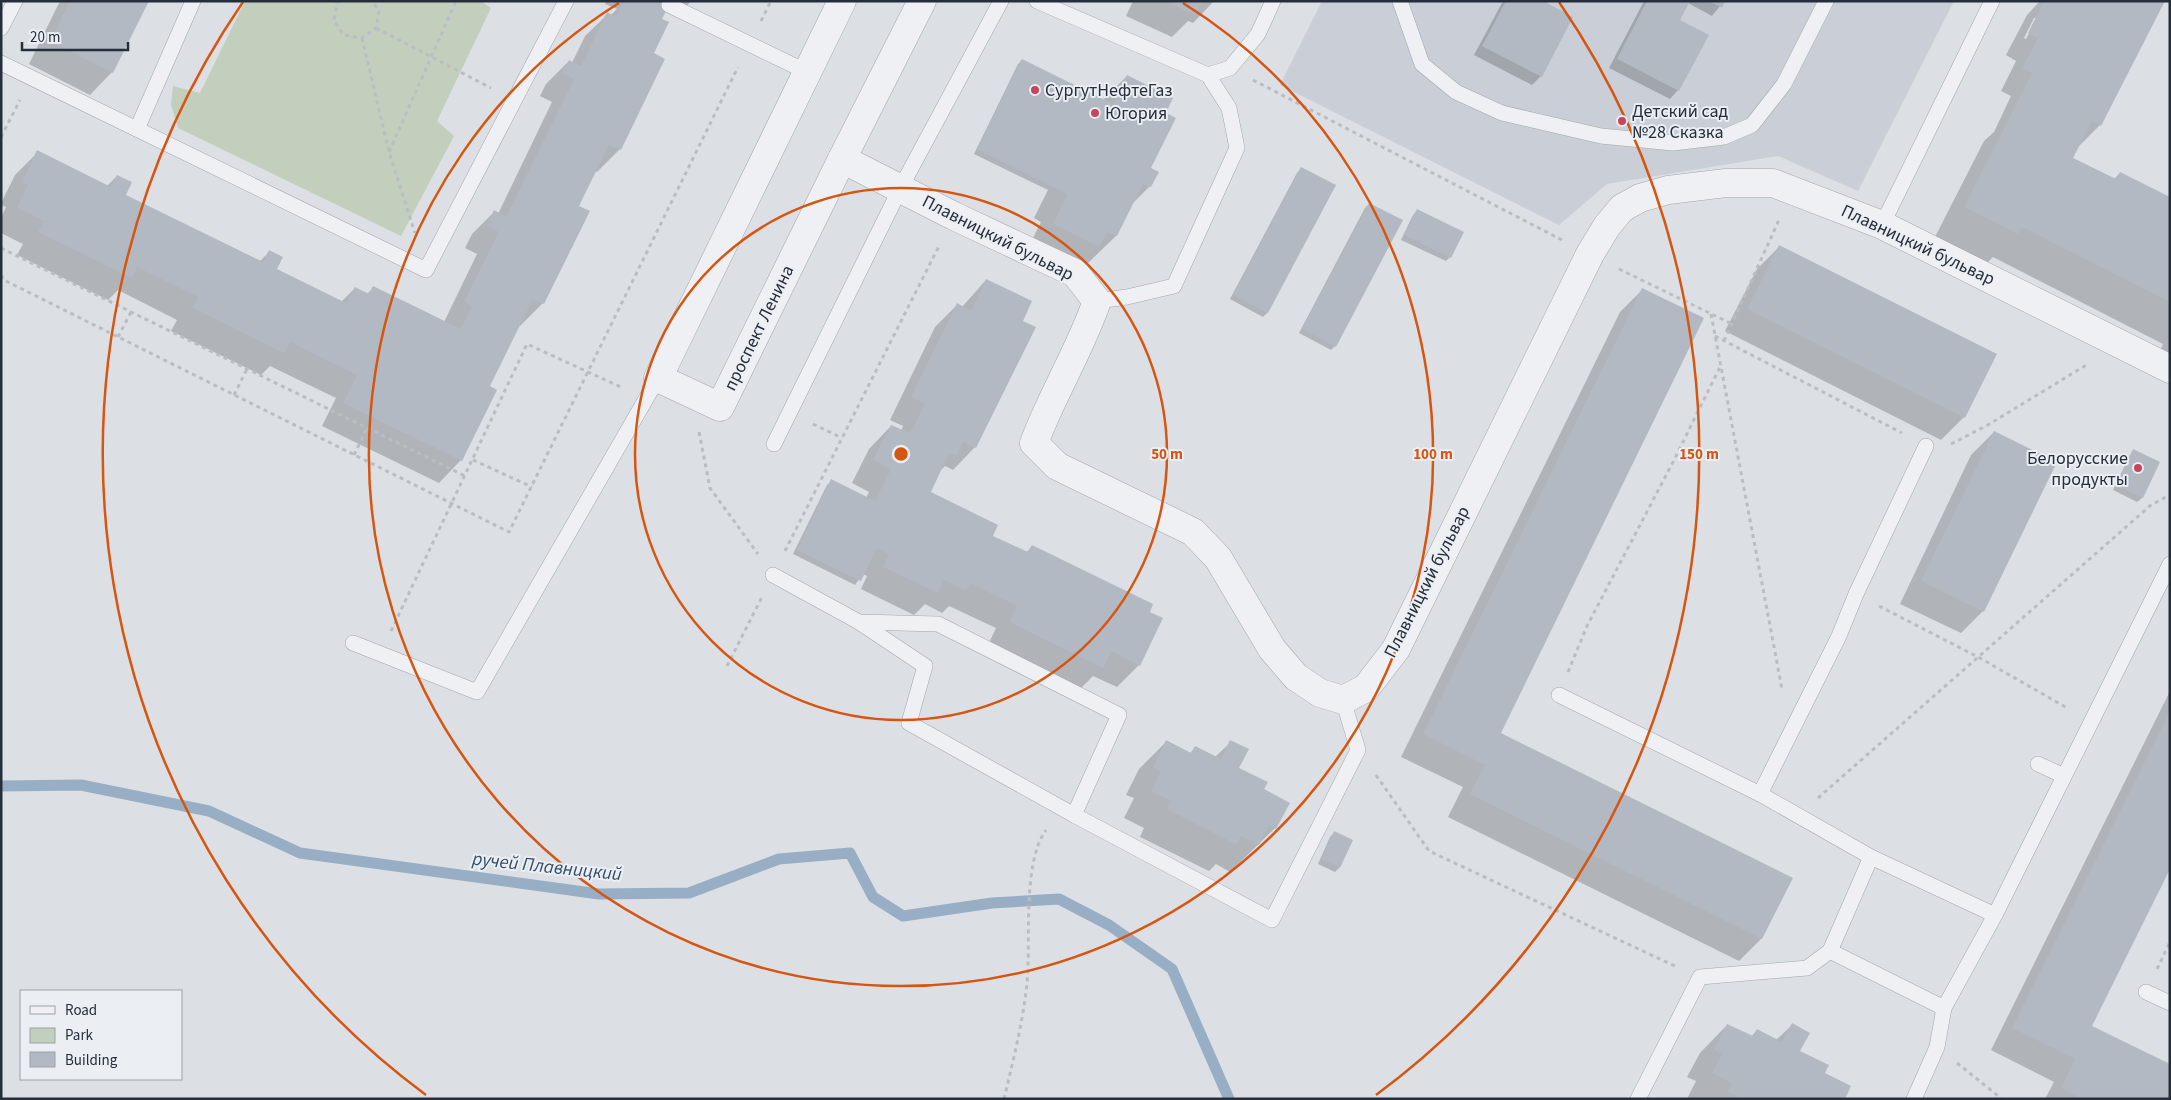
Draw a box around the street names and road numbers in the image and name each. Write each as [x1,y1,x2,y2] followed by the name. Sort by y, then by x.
[918,189,1078,287] street label: Плавницкий бульвар
[1837,198,1999,292] street label: Плавницкий бульвар
[718,261,800,395] street label: проспект Ленина
[1378,502,1476,662] street label: Плавницкий бульвар

